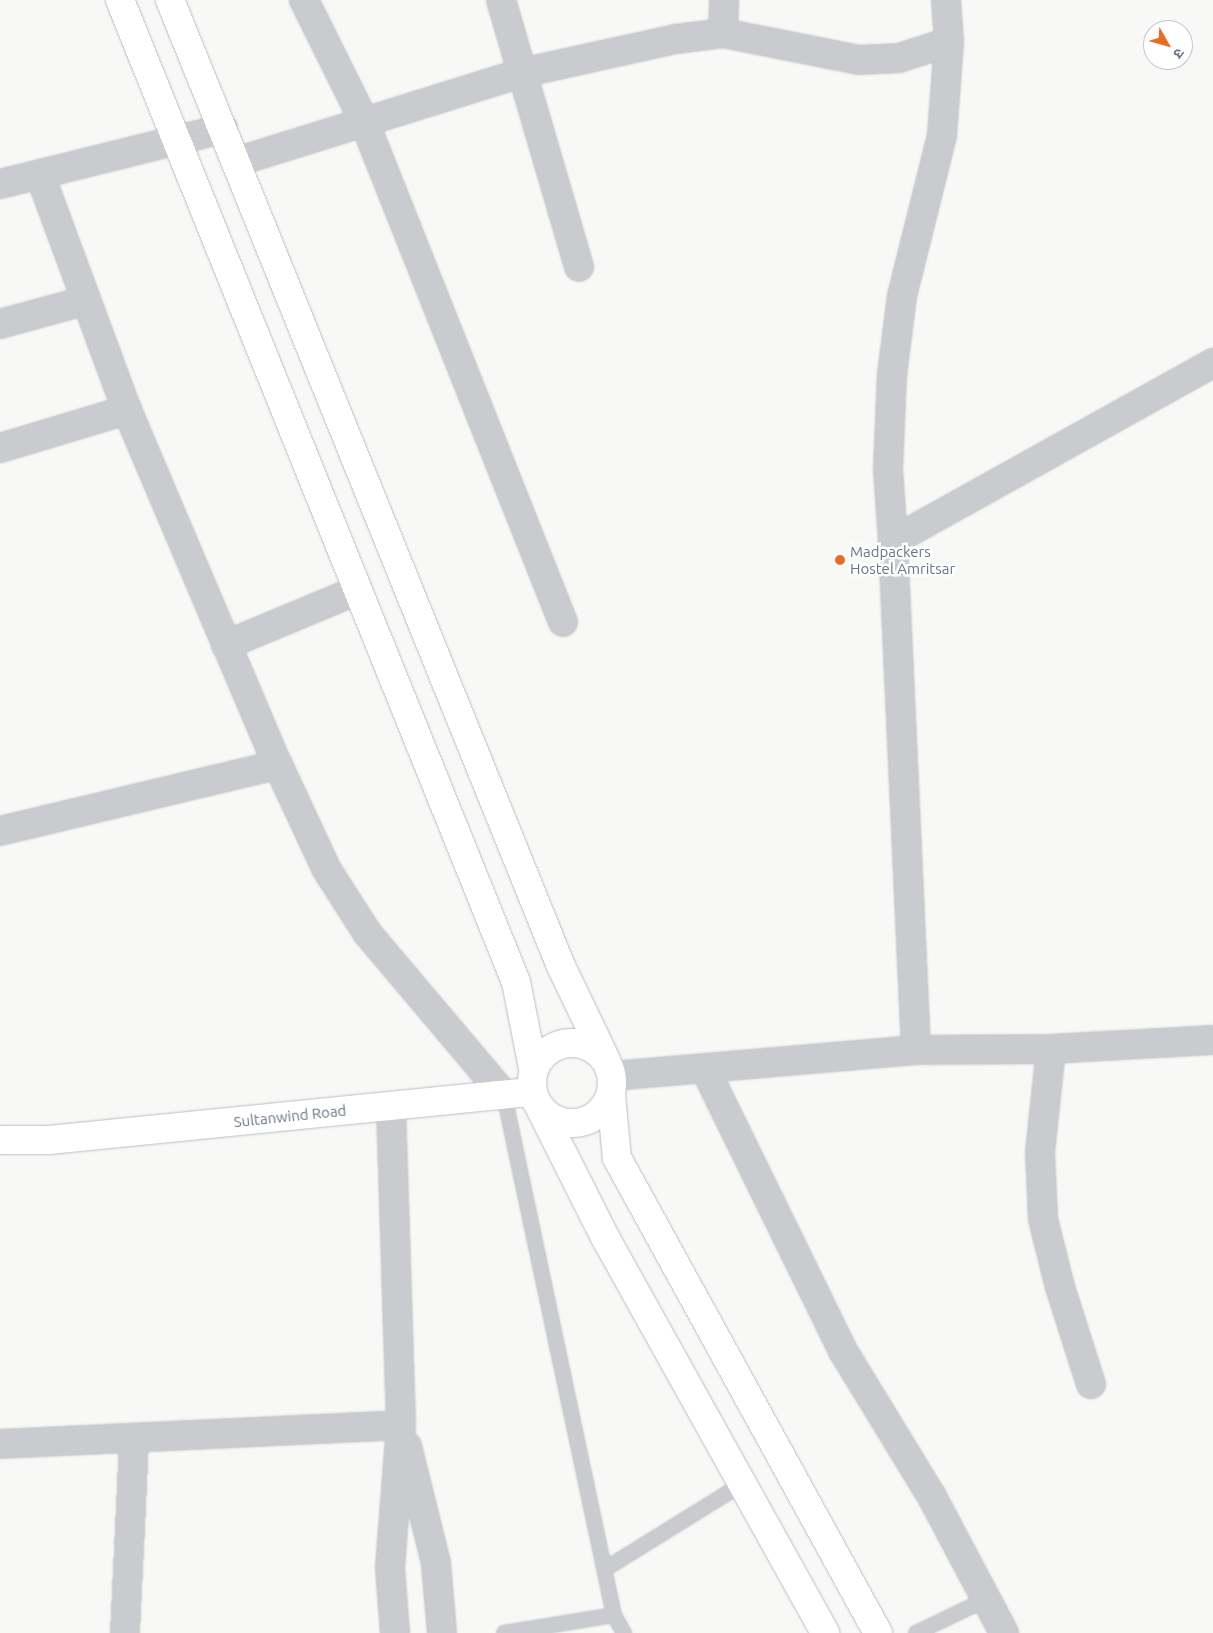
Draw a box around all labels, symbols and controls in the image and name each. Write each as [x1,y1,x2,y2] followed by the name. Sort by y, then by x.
[1143,20,1193,70] north arrow
[1170,45,1188,62] text: उ
[850,542,955,577] place label: Madpackers Hostel Amritsar
[834,554,846,566] marker: Madpackers Hostel Amritsar
[233,1101,347,1131] street label: Sultanwind Road

